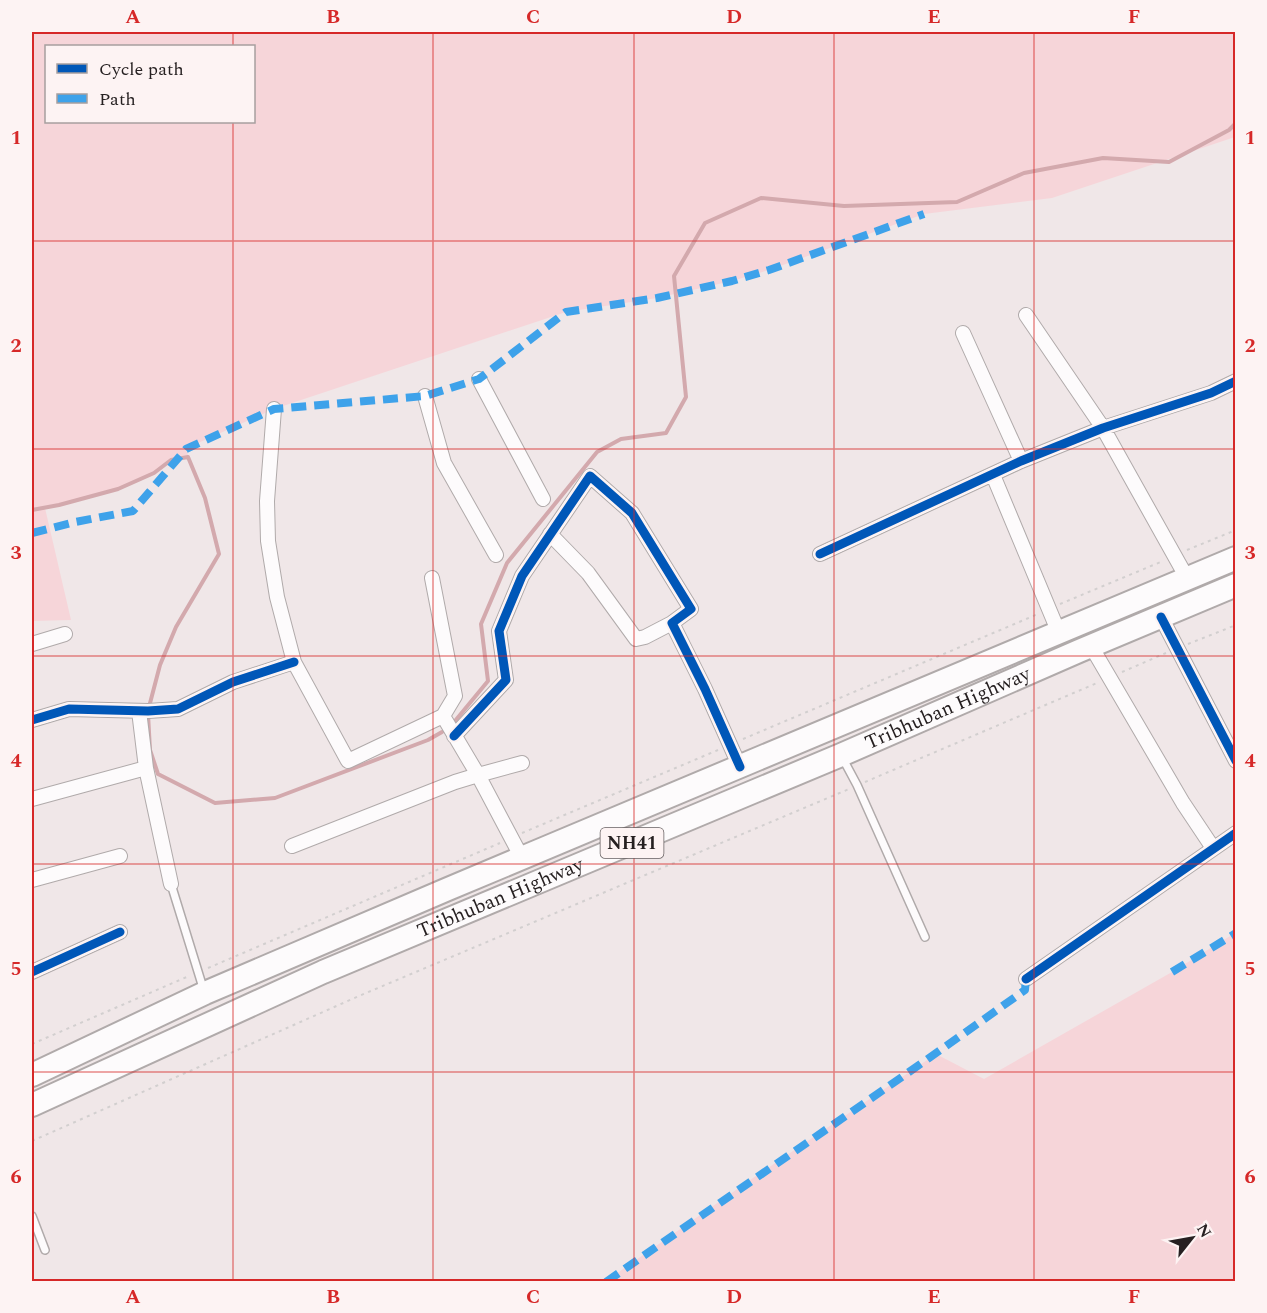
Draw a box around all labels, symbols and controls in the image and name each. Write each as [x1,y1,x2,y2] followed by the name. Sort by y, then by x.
[125,2,141,32] text: A
[326,2,340,32] text: B
[526,2,540,32] text: C
[726,2,742,32] text: D
[927,2,941,32] text: E
[1128,2,1140,32] text: F
[45,45,255,123] legend
[99,56,184,83] text: Cycle path
[99,86,136,113] text: Path
[10,123,22,153] text: 1
[1244,123,1256,153] text: 1
[10,331,22,361] text: 2
[1244,331,1256,361] text: 2
[10,538,22,568] text: 3
[1244,538,1256,568] text: 3
[860,658,1036,758] street label: Tribhuban Highway
[10,746,22,776] text: 4
[1244,746,1256,776] text: 4
[600,828,664,858] road number: NH41
[412,849,589,946] street label: Tribhuban Highway
[10,954,22,984] text: 5
[1244,954,1256,984] text: 5
[10,1162,22,1192] text: 6
[1244,1162,1256,1192] text: 6
[1162,1208,1222,1268] north arrow
[1190,1219,1218,1243] text: N
[125,1282,141,1312] text: A
[326,1282,340,1312] text: B
[526,1282,540,1312] text: C
[726,1282,742,1312] text: D
[927,1282,941,1312] text: E
[1128,1282,1140,1312] text: F

